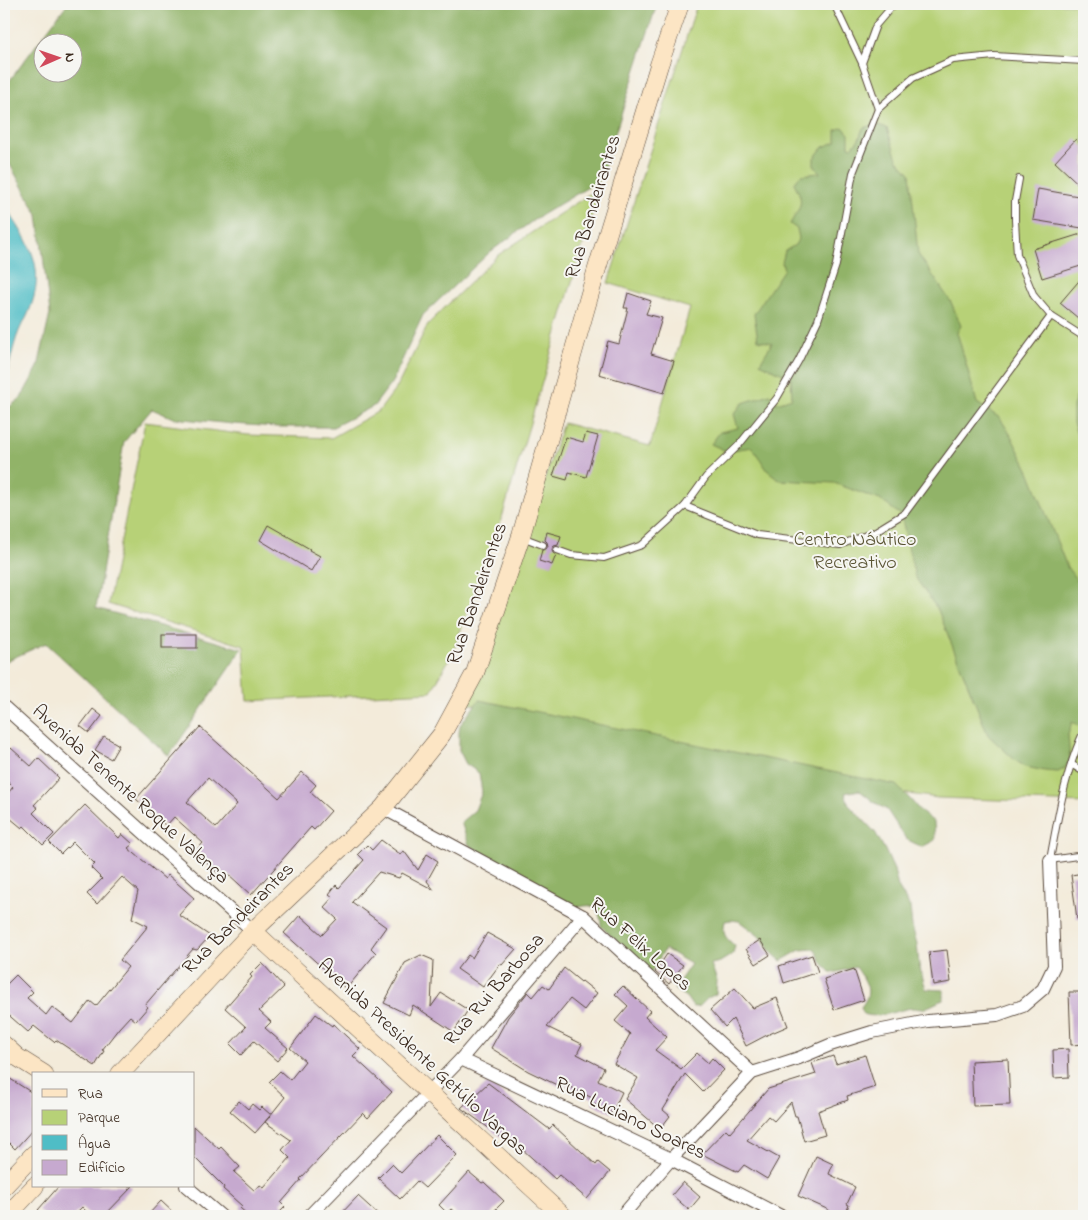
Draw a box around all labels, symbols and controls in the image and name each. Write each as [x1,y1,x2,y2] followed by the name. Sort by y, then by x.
[32,32,82,82] north arrow
[59,53,80,63] text: N
[558,132,630,282] street label: Rua Bandeirantes
[440,519,516,669] street label: Rua Bandeirantes
[794,526,916,578] park label: Centro Náutico Recreativo
[25,698,235,892] street label: Avenida Tenente Roque Valença
[176,856,302,982] street label: Rua Bandeirantes
[582,891,698,999] street label: Rua Felix Lopes
[438,927,552,1053] street label: Rua Rui Barbosa
[310,952,534,1164] street label: Avenida Presidente Getúlio Vargas
[550,1070,710,1168] street label: Rua Luciano Soares
[32,1072,195,1188] legend
[78,1083,103,1105] text: Rua
[78,1107,120,1129] text: Parque
[78,1133,111,1156] text: Água
[78,1157,125,1179] text: Edifício

